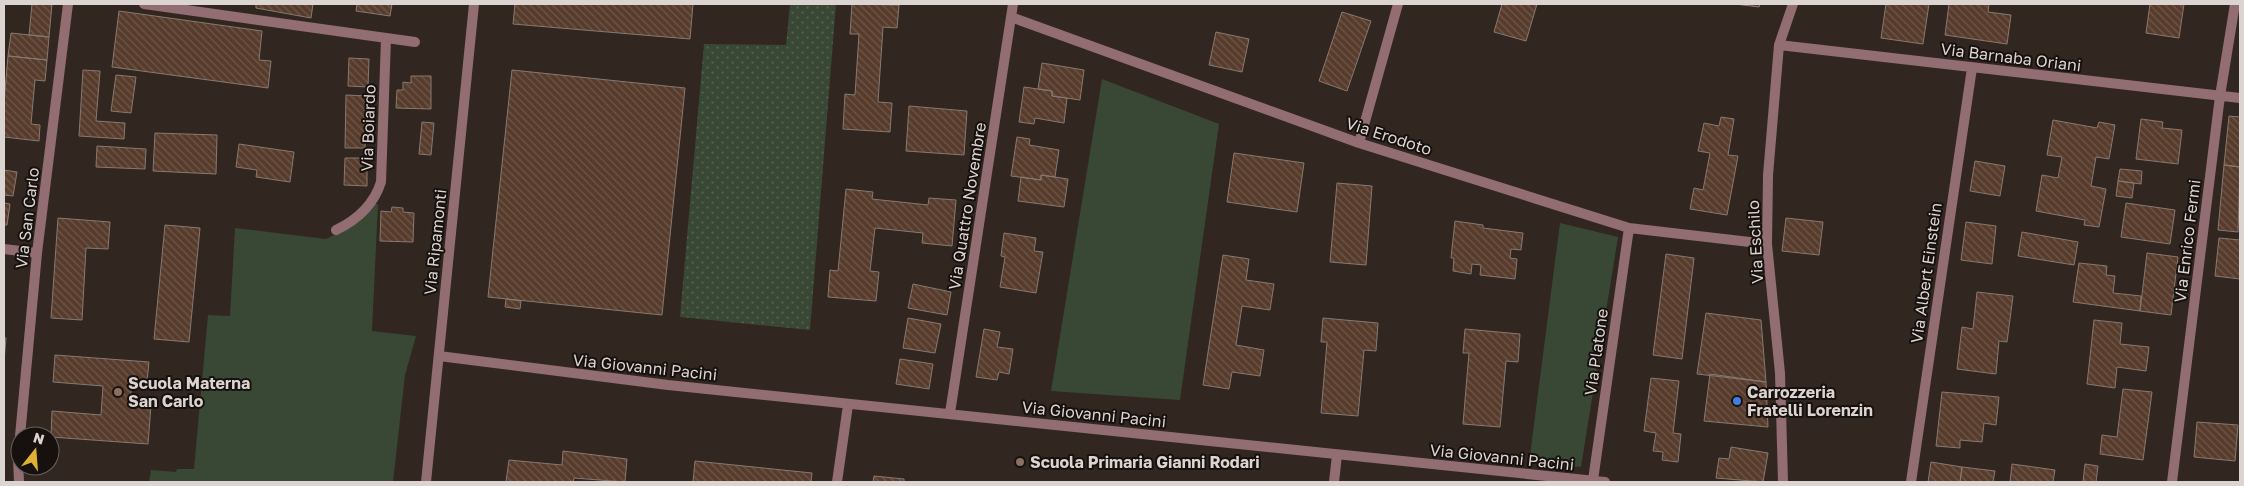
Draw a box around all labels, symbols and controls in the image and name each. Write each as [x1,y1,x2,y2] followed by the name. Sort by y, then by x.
[1940,38,2082,76] street label: Via Barnaba Oriani
[356,84,380,172] street label: Via Boiardo
[1344,113,1434,159] street label: Via Erodoto
[944,121,990,291] street label: Via Quattro Novembre
[11,166,43,270] street label: Via San Carlo
[2170,178,2204,304] street label: Via Enrico Fermi
[420,188,450,296] street label: Via Ripamonti
[1743,200,1767,284] street label: Via Eschilo
[1906,201,1946,345] street label: Via Albert Einstein
[1580,307,1612,397] street label: Via Platone
[572,349,718,385] street label: Via Giovanni Pacini
[128,373,250,411] place label: Scuola Materna San Carlo
[1747,382,1873,420] place label: Carrozzeria Fratelli Lorenzin
[112,386,124,398] marker: Scuola Materna San Carlo
[1731,395,1743,407] marker: Carrozzeria Fratelli Lorenzin
[1021,396,1167,432] street label: Via Giovanni Pacini
[10,426,60,476] north arrow
[31,428,47,448] text: N
[1429,439,1575,475] street label: Via Giovanni Pacini
[1030,452,1260,472] place label: Scuola Primaria Gianni Rodari
[1014,456,1026,468] marker: Scuola Primaria Gianni Rodari

